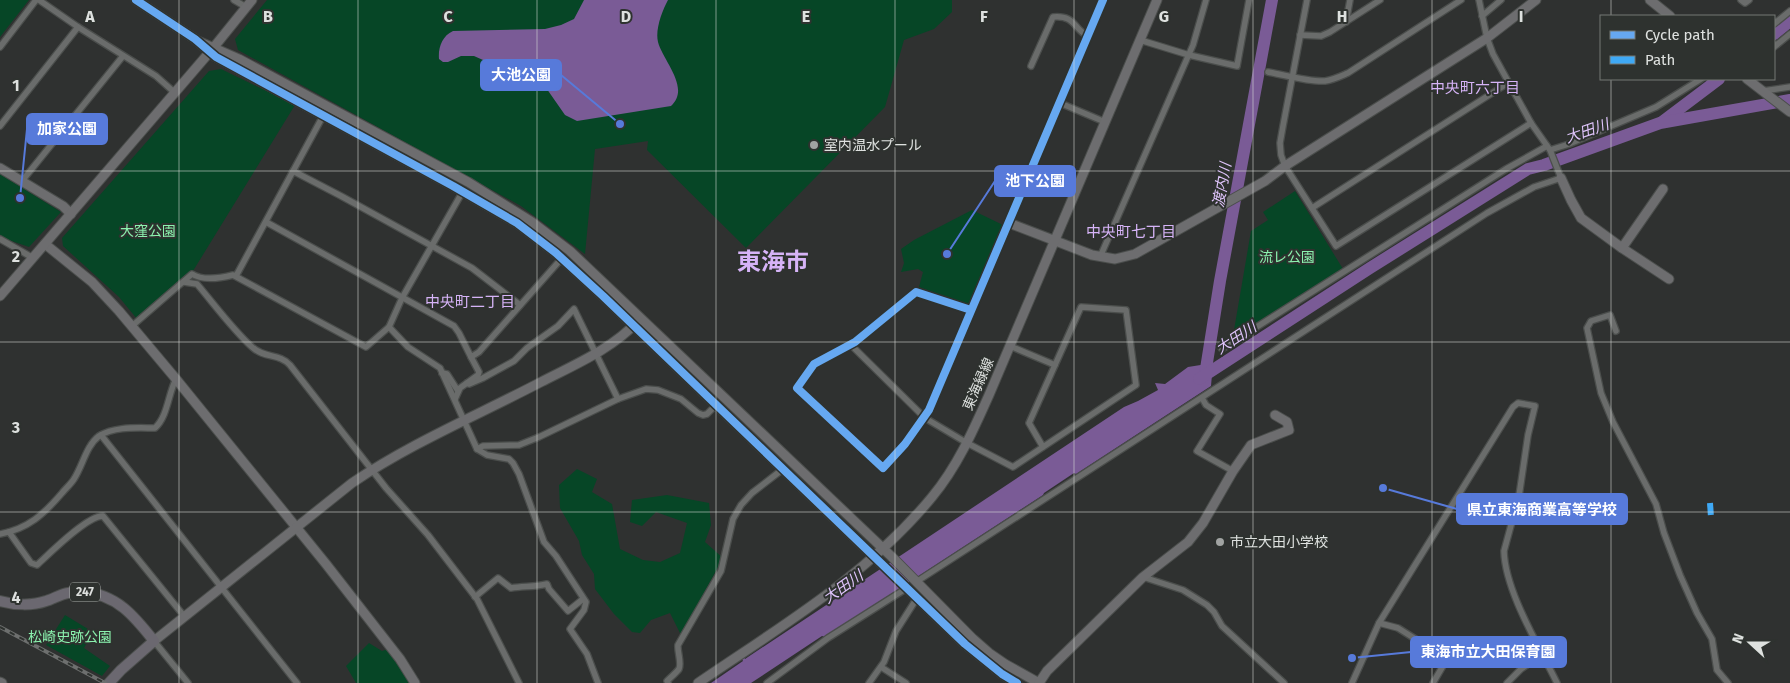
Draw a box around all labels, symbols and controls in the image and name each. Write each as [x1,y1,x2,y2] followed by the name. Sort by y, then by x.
[84,7,95,26] text: A
[263,7,273,26] text: B
[443,7,453,26] text: C
[621,7,631,26] text: D
[802,7,810,26] text: E
[980,7,988,26] text: F
[1159,7,1169,26] text: G
[1337,7,1347,26] text: H
[1519,7,1523,26] text: I
[1600,15,1775,80] legend
[1645,26,1715,44] text: Cycle path
[1645,51,1675,69] text: Path
[481,60,561,90] callout: 大池公園
[491,66,551,84] text: 大池公園
[12,76,20,95] text: 1
[1430,79,1520,97] district label: 中央町六丁目
[27,114,107,144] callout: 加家公園
[1563,115,1613,147] water label: 大田川
[37,120,97,138] text: 加家公園
[824,137,922,154] place label: 室内温水プール
[808,139,820,151] marker: 室内温水プール
[1209,159,1235,209] water label: 渡内川
[995,166,1075,196] callout: 池下公園
[1005,172,1065,190] text: 池下公園
[120,223,176,240] park label: 大窪公園
[1086,223,1176,241] district label: 中央町七丁目
[12,247,20,266] text: 2
[737,248,809,276] district label: 東海市
[1259,249,1315,266] park label: 流レ公園
[425,293,515,311] district label: 中央町二丁目
[1212,317,1261,358] water label: 大田川
[959,355,998,413] street label: 東海緑線
[11,418,20,437] text: 3
[1457,494,1627,524] callout: 県立東海商業高等学校
[1467,501,1617,519] text: 県立東海商業高等学校
[1230,534,1328,551] place label: 市立大田小学校
[1214,536,1226,548] marker: 市立大田小学校
[819,566,868,607] water label: 大田川
[70,582,100,602] road number: 247
[11,588,21,607] text: 4
[1725,618,1775,668] north arrow
[28,629,112,646] park label: 松崎史跡公園
[1729,631,1748,646] text: N
[1411,637,1566,667] callout: 東海市立大田保育園
[1420,643,1556,661] text: 東海市立大田保育園

